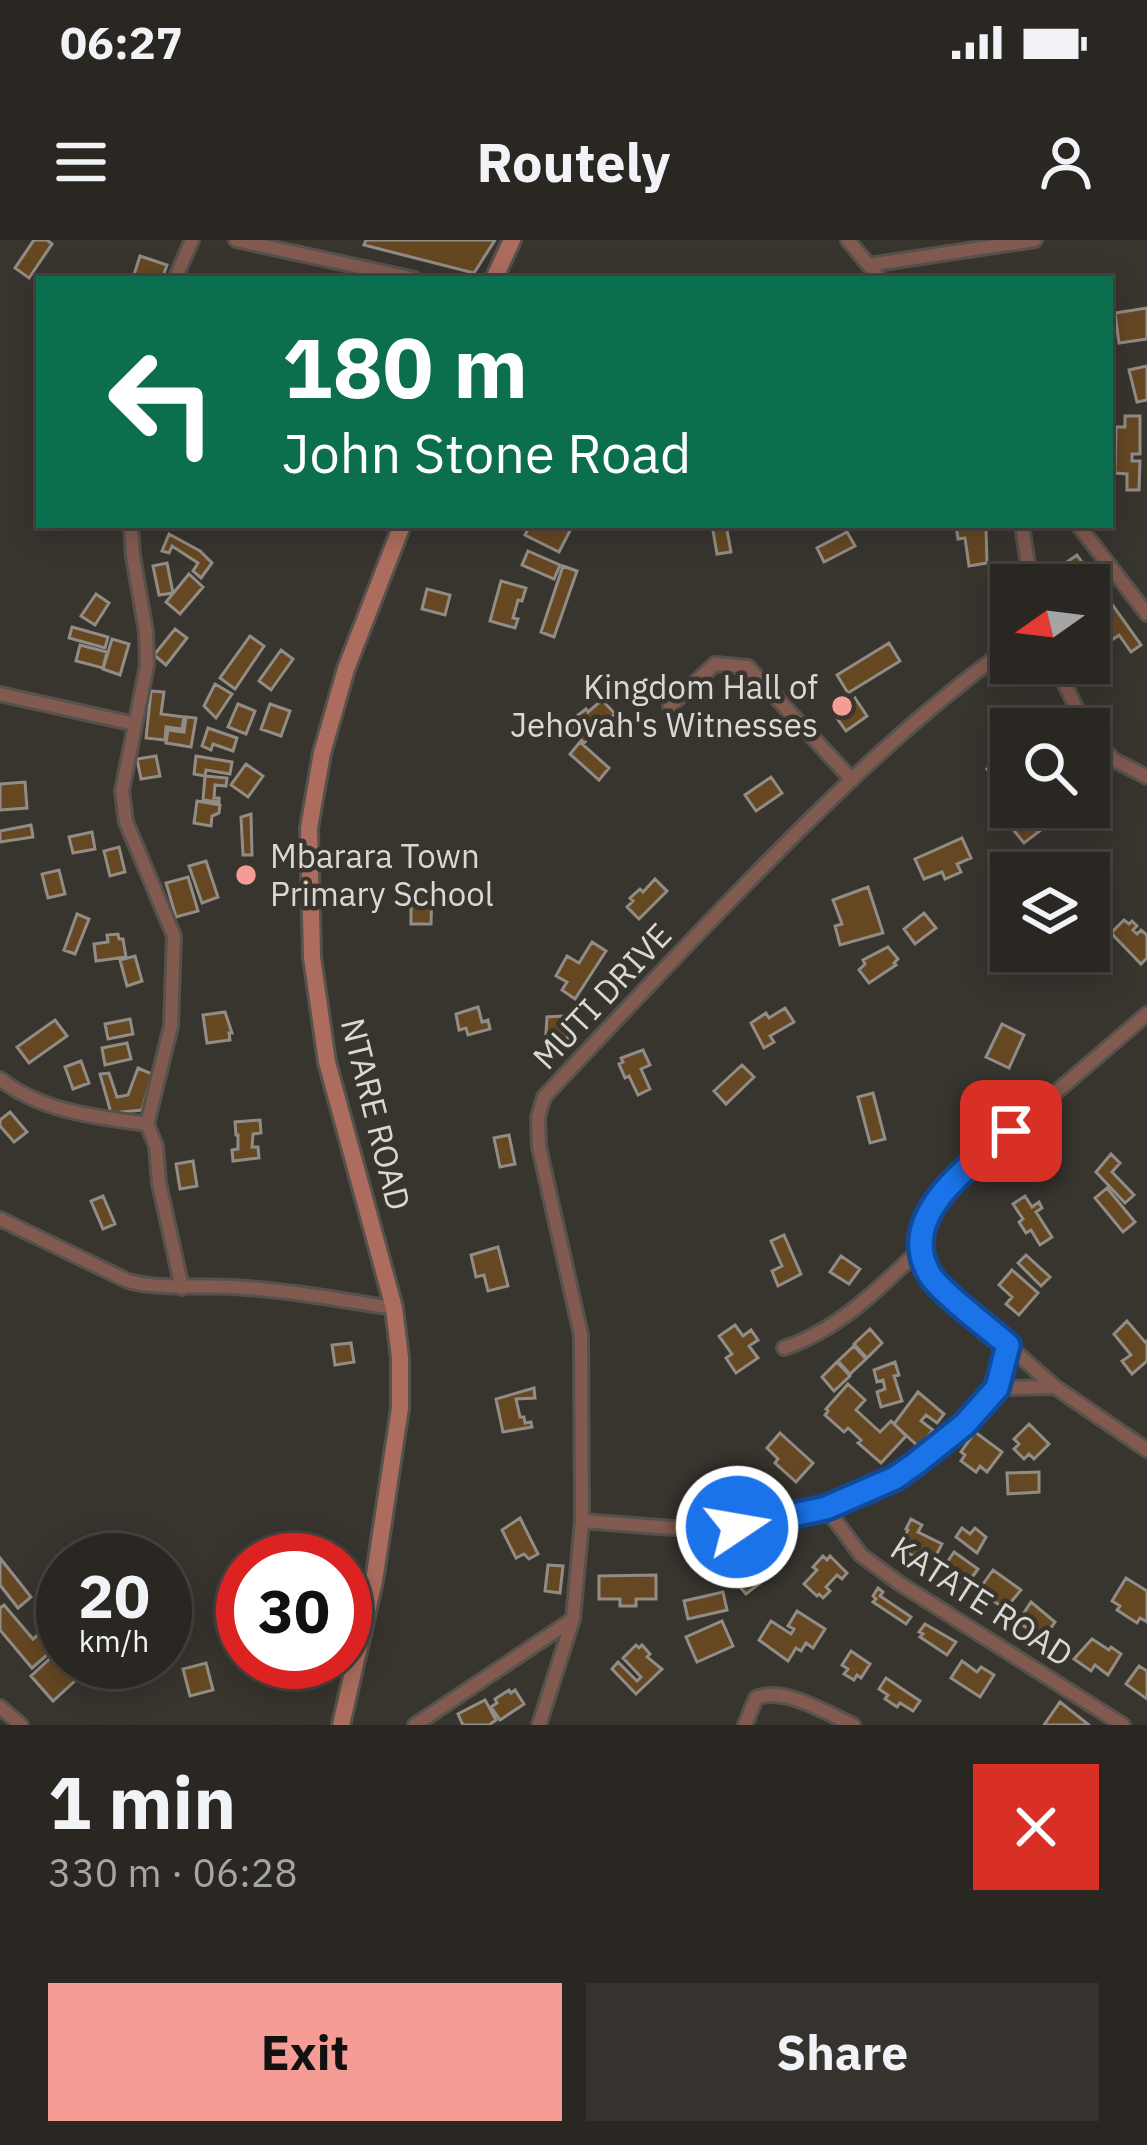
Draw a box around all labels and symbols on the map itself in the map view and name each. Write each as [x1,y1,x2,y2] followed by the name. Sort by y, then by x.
[990,564,1110,684] north arrow
[510,665,818,746] place label: Kingdom Hall of Jehovah's Witnesses
[829,693,855,719] marker: Kingdom Hall of Jehovah's Witnesses
[270,834,494,915] place label: Mbarara Town Primary School
[233,862,259,888] marker: Mbarara Town Primary School
[523,913,680,1078] street label: MUTI DRIVE
[332,1013,421,1214] street label: NTARE ROAD
[960,1080,1062,1182] pin
[674,1464,800,1590] position arrow
[883,1526,1081,1675] street label: KATATE ROAD
[216,1533,372,1689] speed limit sign: 30

